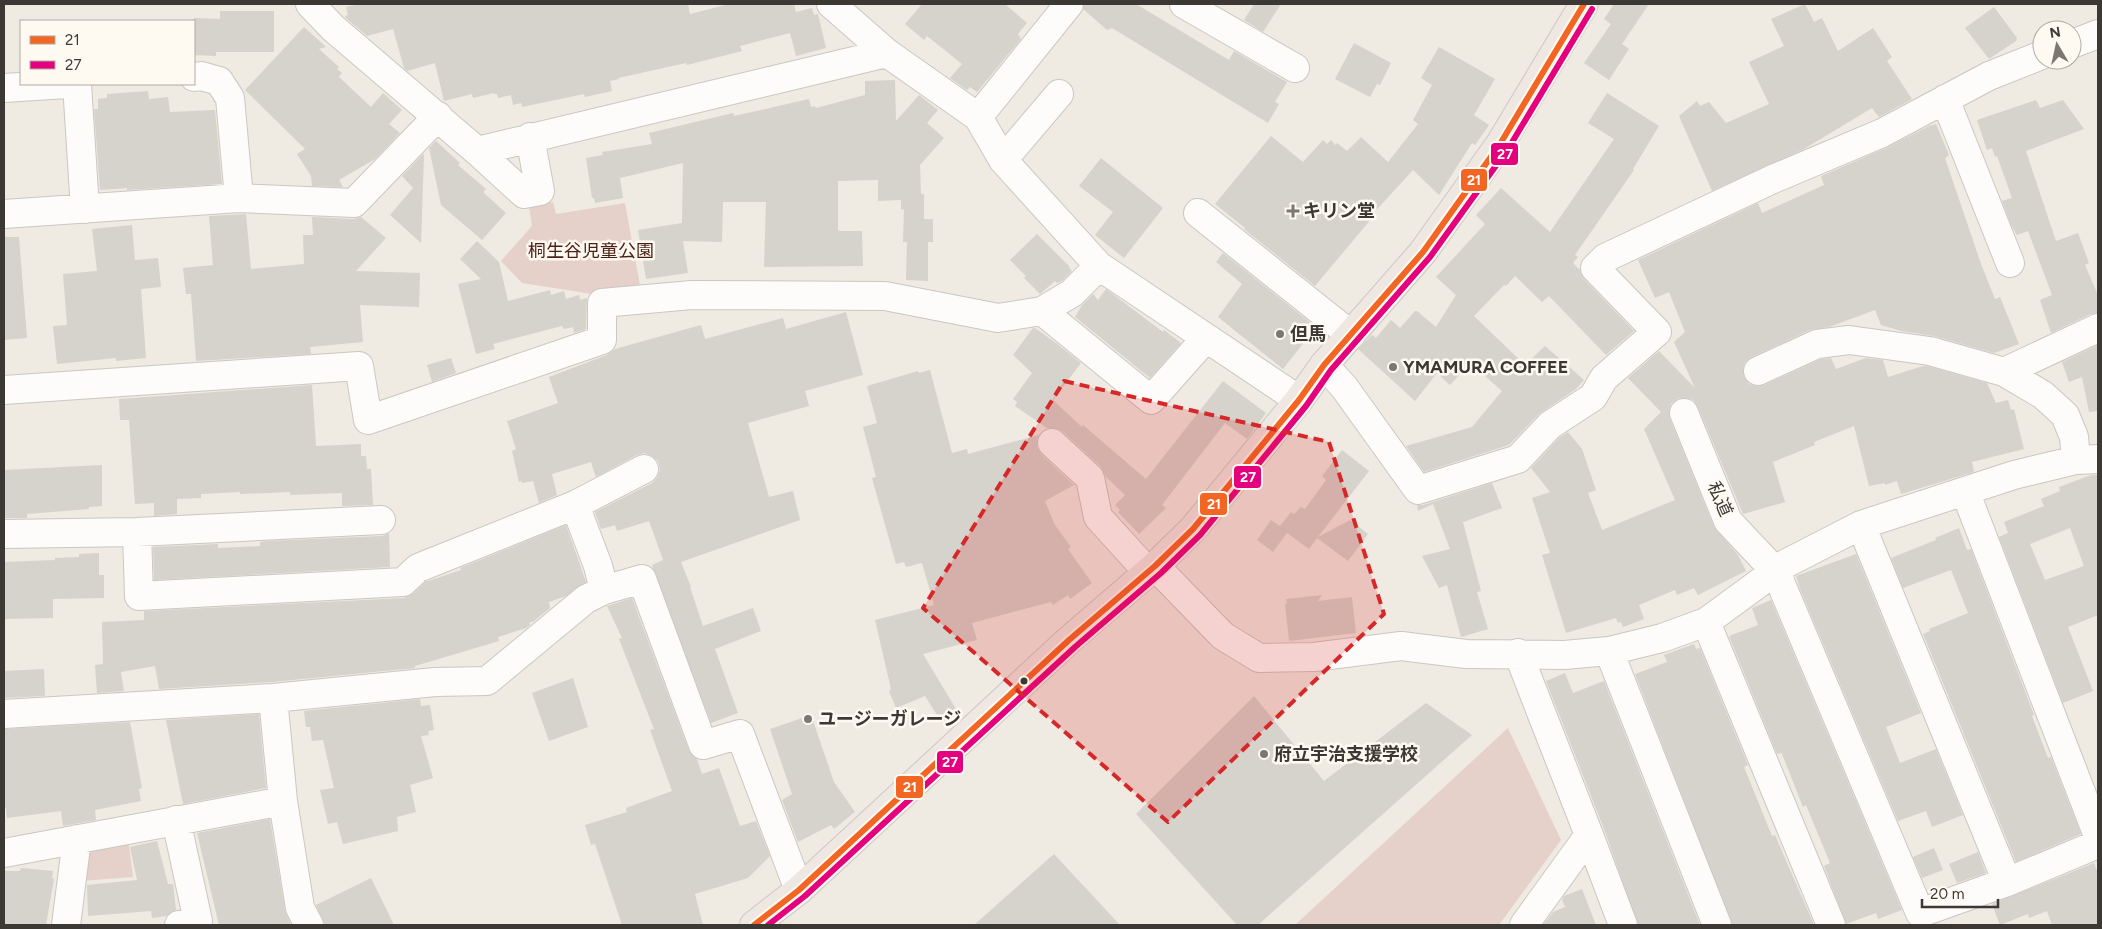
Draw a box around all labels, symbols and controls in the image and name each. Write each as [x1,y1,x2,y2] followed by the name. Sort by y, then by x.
[20,20,195,85] legend
[2032,20,2082,70] north arrow
[2048,23,2062,42] text: N
[65,31,80,49] text: 21
[65,56,81,74] text: 27
[1490,142,1519,166] line badge: 27
[1497,146,1513,163] text: 27
[1460,168,1488,192] line badge: 21
[1467,172,1481,189] text: 21
[1303,200,1375,222] place label: キリン堂
[1287,205,1299,217] marker: キリン堂
[528,240,654,262] park label: 桐生谷児童公園
[1290,323,1326,345] place label: 但馬
[1274,328,1286,340] marker: 但馬
[1403,356,1568,378] place label: YMAMURA COFFEE
[1387,361,1399,373] marker: YMAMURA COFFEE
[1233,465,1262,489] line badge: 27
[1240,469,1256,486] text: 27
[1703,478,1737,520] street label: 私道
[1199,492,1228,516] line badge: 21
[1207,496,1221,513] text: 21
[1019,676,1029,686] unlabelled marker
[818,708,961,730] place label: ユージーガレージ
[802,713,814,725] marker: ユージーガレージ
[1274,743,1418,765] place label: 府立宇治支援学校
[1258,748,1270,760] marker: 府立宇治支援学校
[936,750,964,774] line badge: 27
[942,754,958,771] text: 27
[895,775,924,799] line badge: 21
[903,779,917,796] text: 21
[1922,876,1998,908] scale bar
[1930,885,1964,903] text: 20 m

